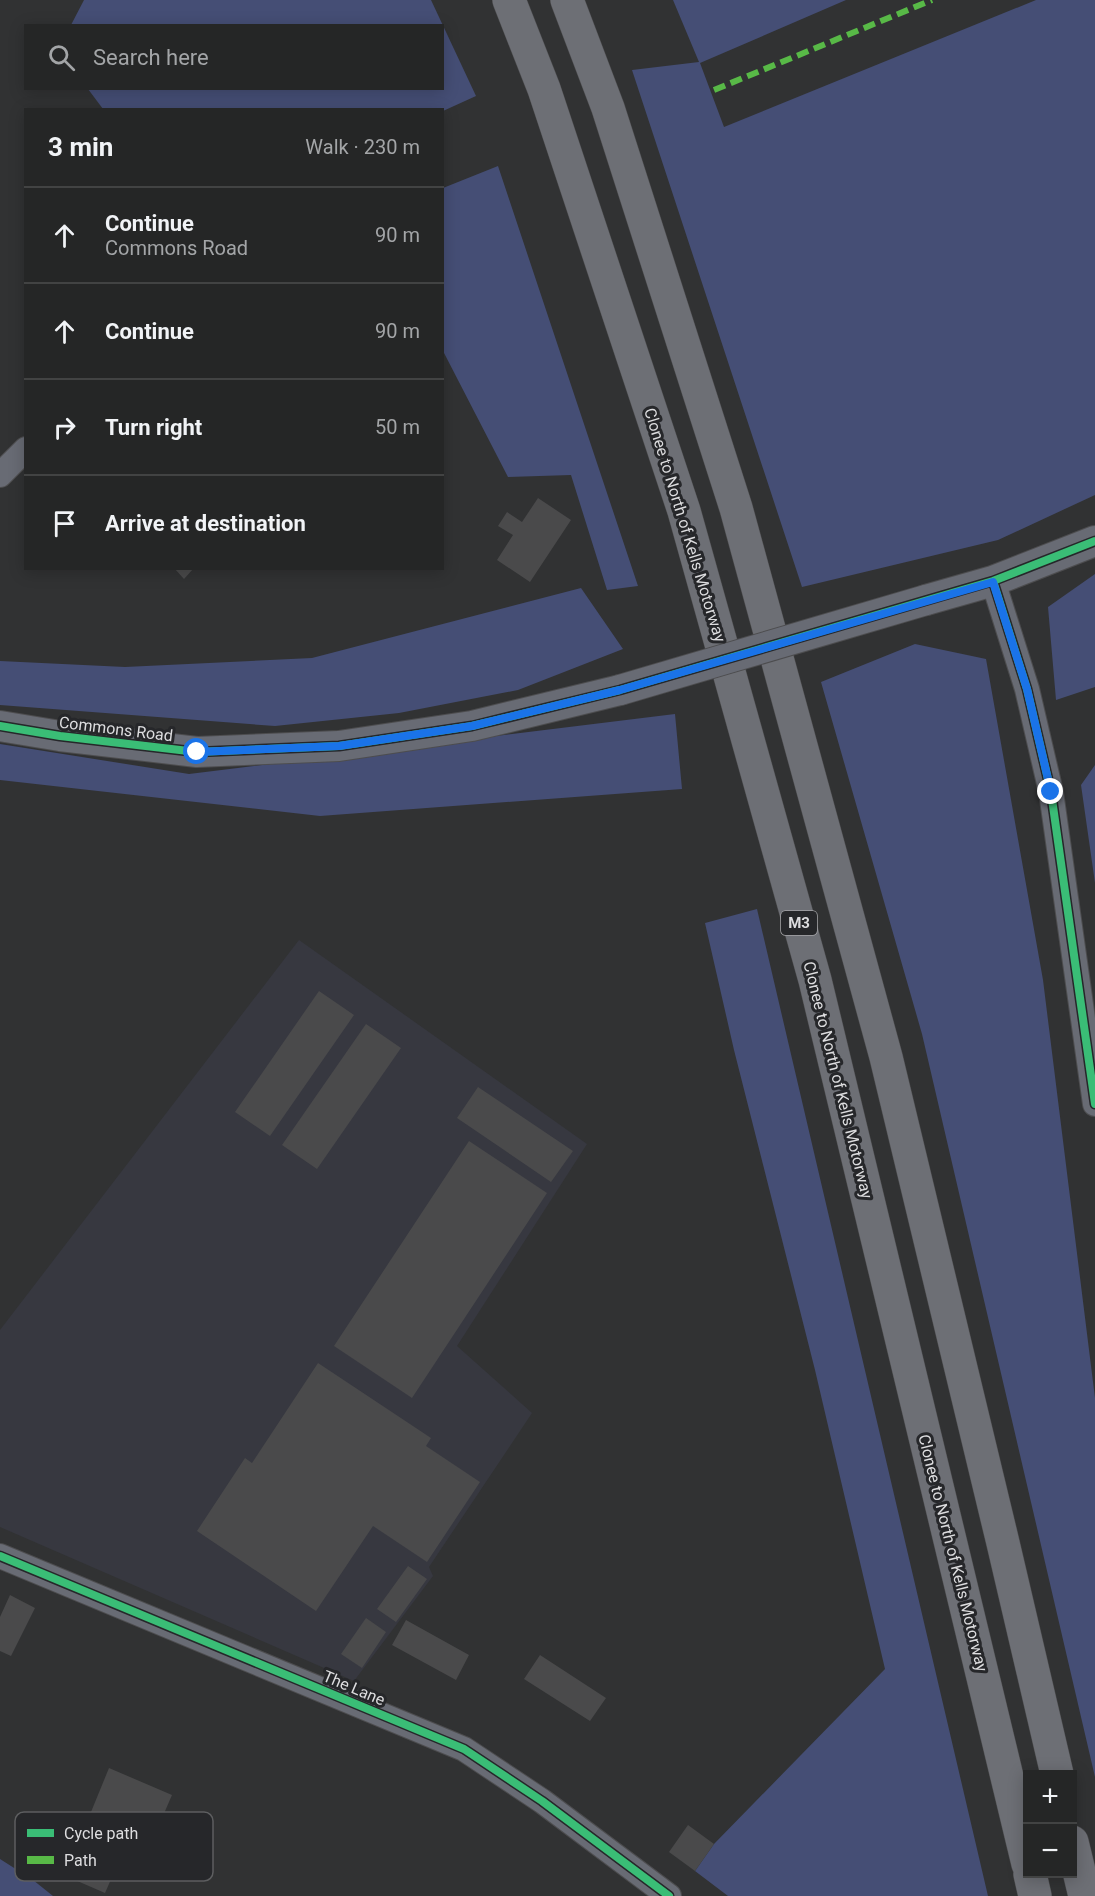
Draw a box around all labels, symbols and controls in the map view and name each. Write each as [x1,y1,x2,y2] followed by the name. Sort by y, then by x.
[24,24,444,90] search box
[45,41,78,74] icon: search
[93,45,209,70] text: Search here
[48,132,113,162] text: 3 min
[305,135,420,159] text: Walk · 230 m
[105,211,194,236] text: Continue
[48,219,81,252] icon: ahead
[375,223,420,247] text: 90 m
[105,236,248,260] text: Commons Road
[48,315,81,348] icon: ahead
[105,319,194,344] text: Continue
[375,319,420,343] text: 90 m
[640,406,730,645] street label: Clonee to North of Kells Motorway
[48,411,81,444] icon: right
[105,415,202,440] text: Turn right
[375,415,420,439] text: 50 m
[48,507,81,540] icon: arrive
[105,511,306,536] text: Arrive at destination
[58,713,174,745] street label: Commons Road
[183,738,209,764] route start
[1037,778,1063,804] route end
[781,911,817,935] road number: M3
[799,959,877,1201] street label: Clonee to North of Kells Motorway
[914,1432,992,1674] street label: Clonee to North of Kells Motorway
[320,1666,388,1710] street label: The Lane
[1023,1770,1077,1878] map controls
[1023,1770,1077,1824] button: +
[15,1812,213,1881] legend
[64,1824,138,1843] text: Cycle path
[1023,1824,1077,1878] button: −
[64,1851,97,1870] text: Path

